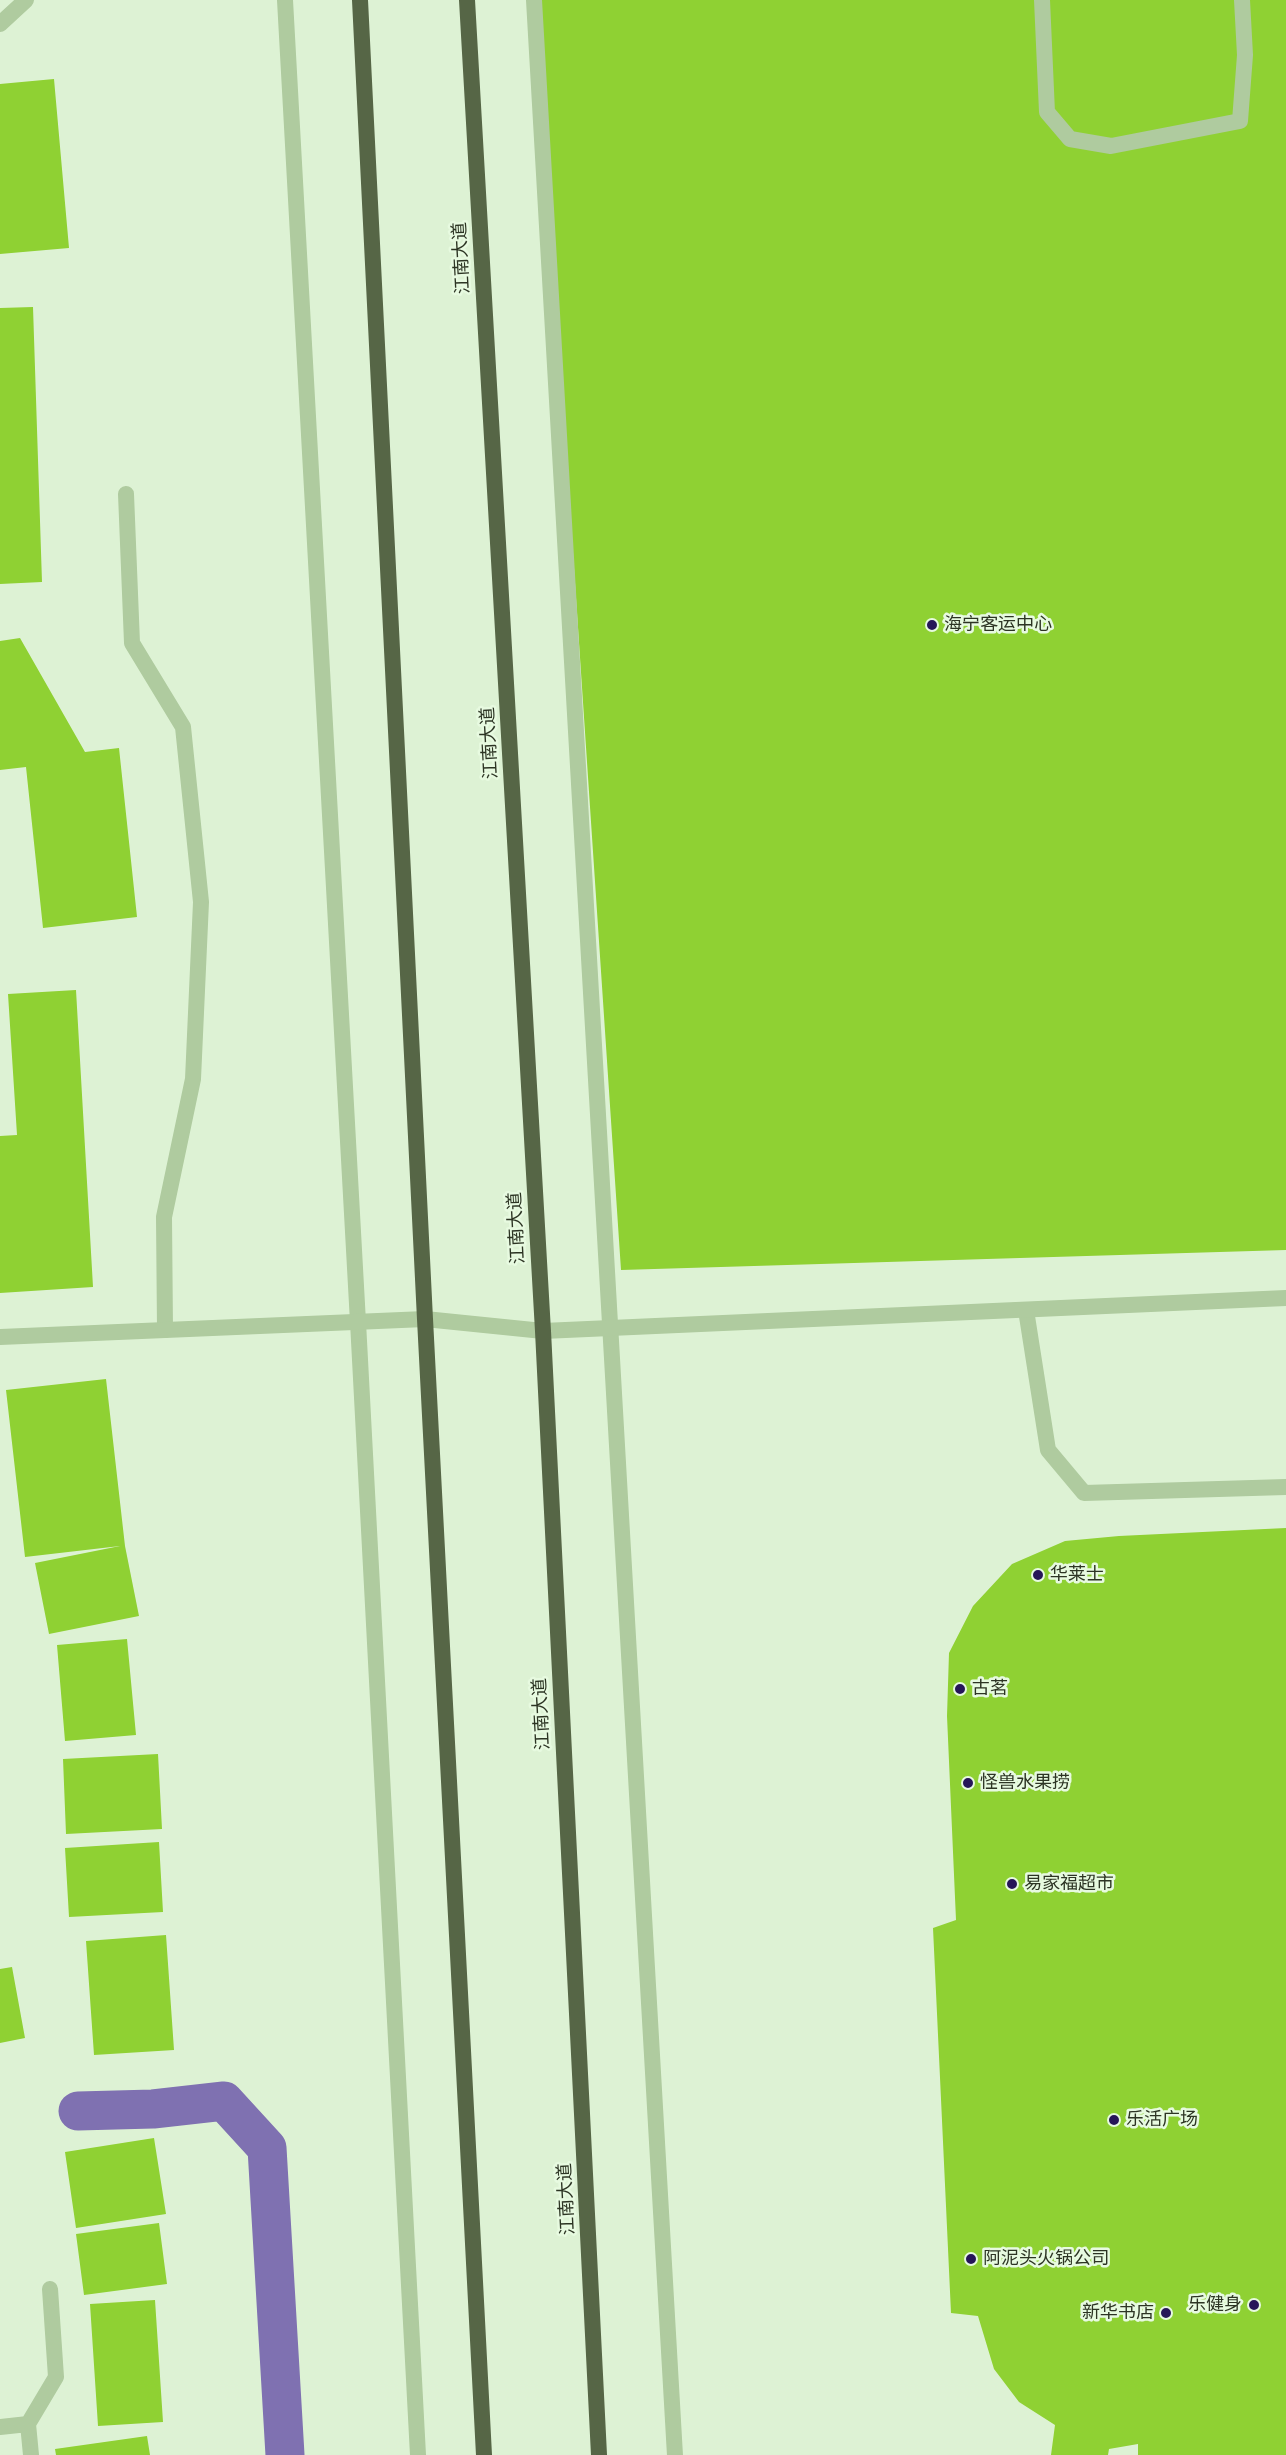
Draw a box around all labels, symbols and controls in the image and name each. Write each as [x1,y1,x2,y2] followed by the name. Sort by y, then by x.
[449,221,475,295] street label: 江南大道
[944,614,1052,636] place label: 海宁客运中心
[925,618,939,632] marker: 海宁客运中心
[477,706,503,780] street label: 江南大道
[504,1191,530,1265] street label: 江南大道
[1050,1564,1104,1586] place label: 华莱士
[1031,1568,1045,1582] marker: 华莱士
[529,1677,555,1751] street label: 江南大道
[972,1678,1008,1700] place label: 古茗
[953,1682,967,1696] marker: 古茗
[980,1772,1070,1794] place label: 怪兽水果捞
[961,1776,975,1790] marker: 怪兽水果捞
[1024,1873,1114,1895] place label: 易家福超市
[1005,1877,1019,1891] marker: 易家福超市
[1126,2109,1198,2131] place label: 乐活广场
[1107,2113,1121,2127] marker: 乐活广场
[554,2162,580,2236] street label: 江南大道
[983,2248,1109,2270] place label: 阿泥头火锅公司
[964,2252,978,2266] marker: 阿泥头火锅公司
[1188,2294,1242,2316] place label: 乐健身
[1247,2298,1261,2312] marker: 乐健身
[1082,2302,1154,2324] place label: 新华书店
[1159,2306,1173,2320] marker: 新华书店

